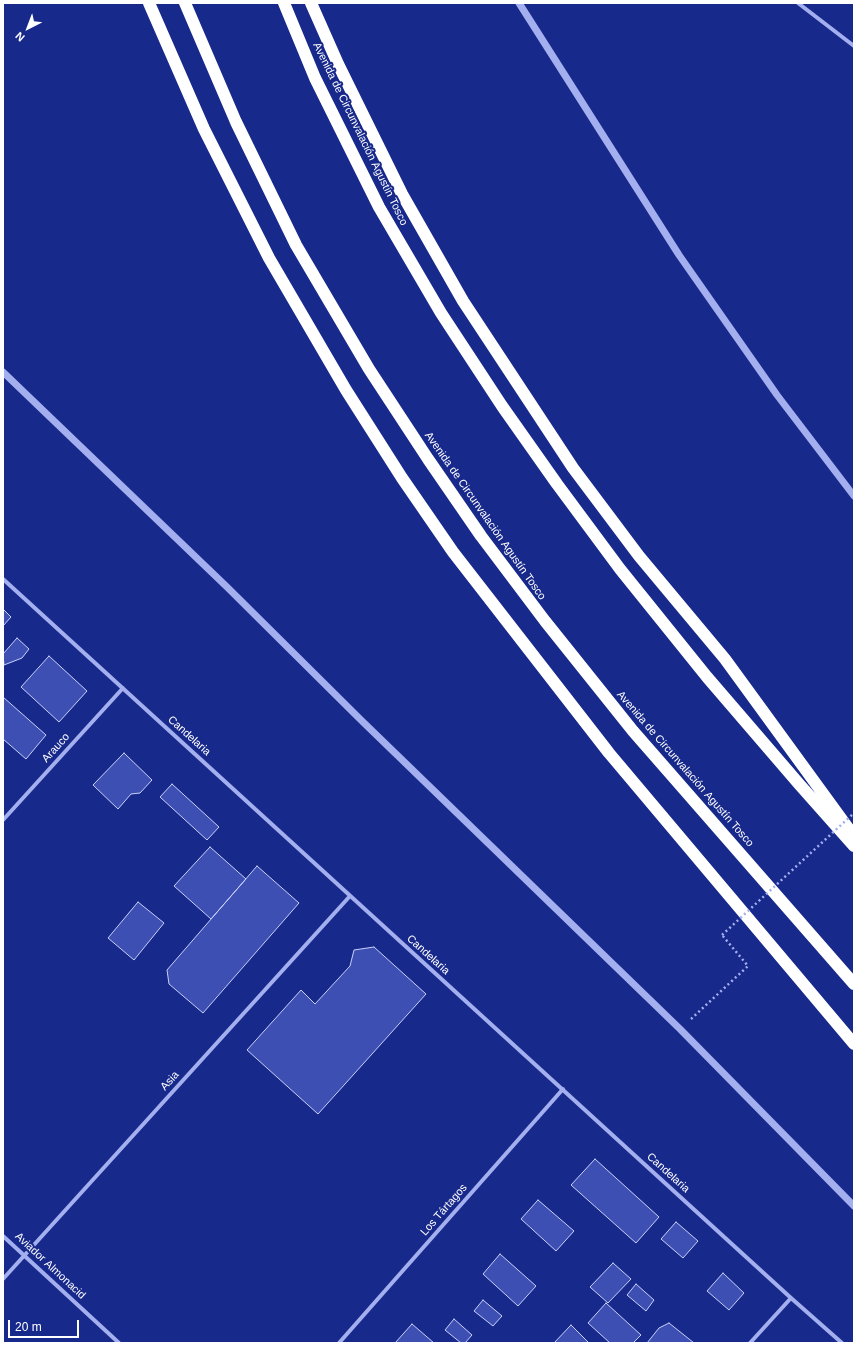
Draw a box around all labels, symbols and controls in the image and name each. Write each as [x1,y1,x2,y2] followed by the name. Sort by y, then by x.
[8,8,48,48] north arrow
[13,30,27,44] text: N
[310,40,410,228] street label: Avenida de Circunvalación Agustín Tosco
[422,429,548,603] street label: Avenida de Circunvalación Agustín Tosco
[614,688,756,850] street label: Avenida de Circunvalación Agustín Tosco
[165,713,213,759] street label: Candelaria
[39,731,73,765] street label: Arauco
[404,932,452,978] street label: Candelaria
[158,1069,182,1093] street label: Asia
[644,1150,692,1196] street label: Candelaria
[418,1181,470,1239] street label: Los Tártagos
[12,1230,88,1302] street label: Aviador Almonacid
[10,1312,81,1338] scale bar
[15,1320,42,1334] text: 20 m

